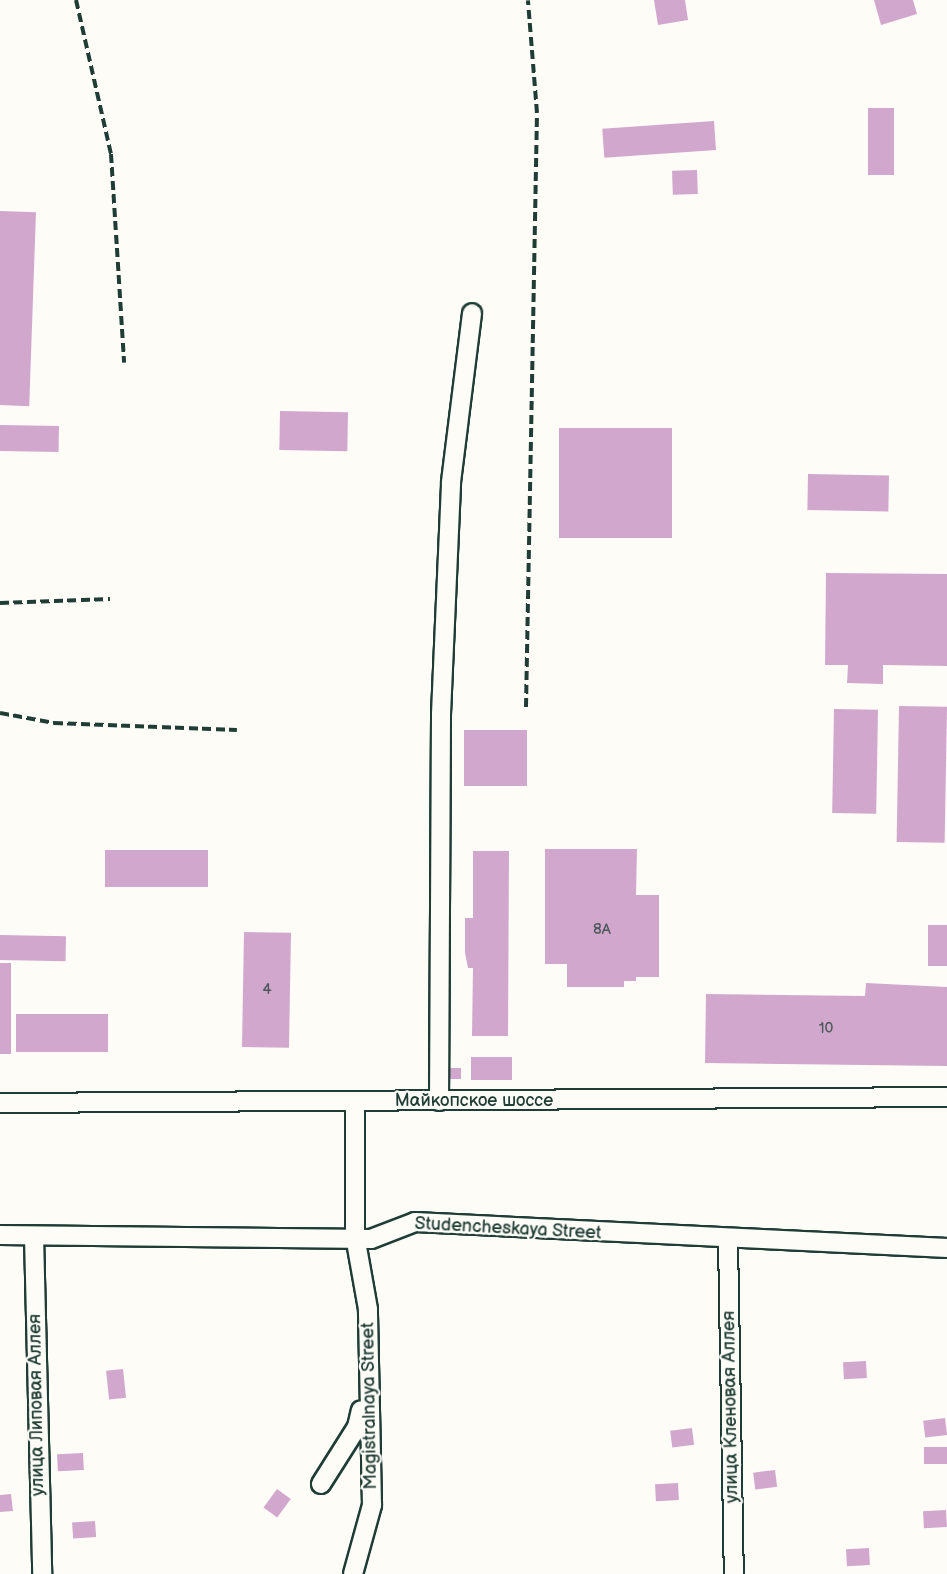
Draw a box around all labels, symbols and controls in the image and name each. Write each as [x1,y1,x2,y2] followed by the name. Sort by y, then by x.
[593,921,611,939] house number: 8А
[262,981,272,999] house number: 4
[819,1020,833,1038] house number: 10
[395,1090,553,1112] street label: Майкопское шоссе
[414,1213,602,1245] street label: Studencheskaya Street
[719,1311,743,1503] street label: улица Кленовая Аллея
[25,1314,49,1496] street label: улица Липовая Аллея
[358,1322,382,1490] street label: Magistralnaya Street

